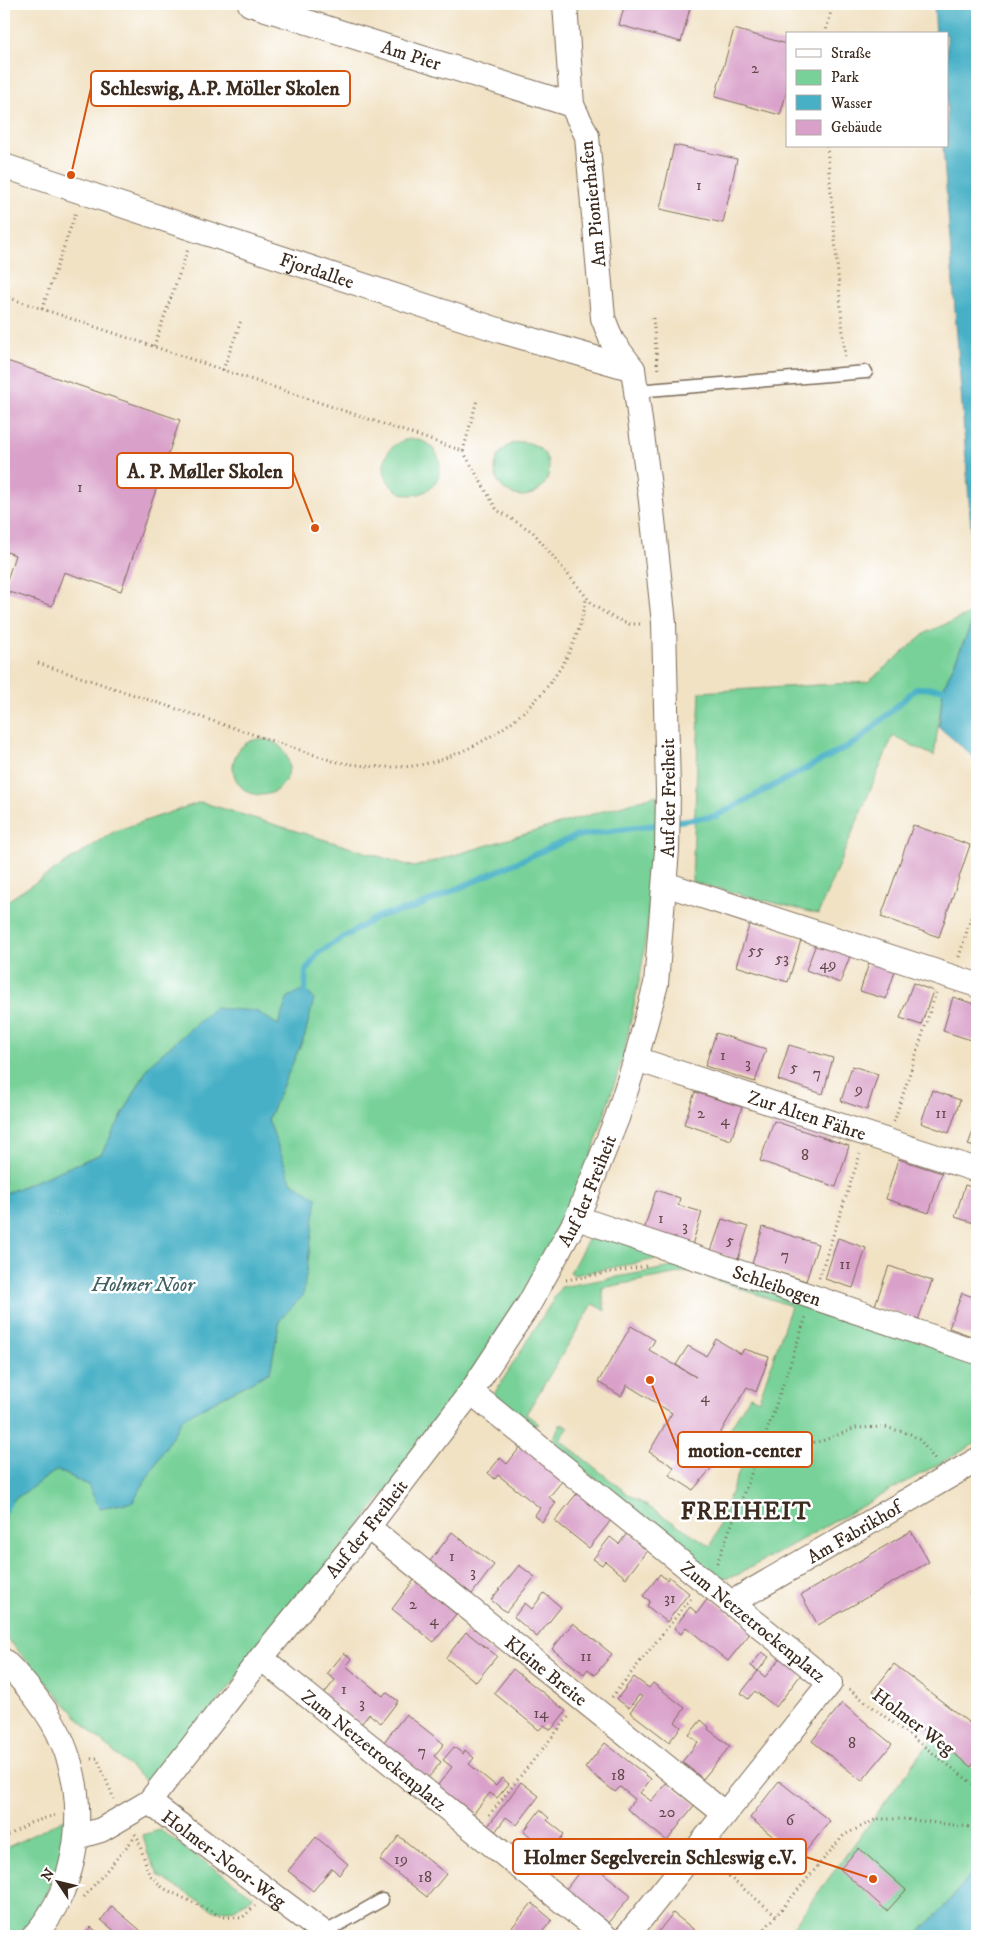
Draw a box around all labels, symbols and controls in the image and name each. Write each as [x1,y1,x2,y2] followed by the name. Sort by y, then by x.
[786,32,948,148] legend
[378,36,444,76] street label: Am Pier
[831,44,871,63] text: Straße
[751,58,759,78] house number: 2
[831,68,860,87] text: Park
[91,71,350,106] callout: Schleswig, A.P. Möller Skolen
[100,77,340,102] text: Schleswig, A.P. Möller Skolen
[830,94,872,113] text: Wasser
[831,118,882,137] text: Gebäude
[575,139,612,268] street label: Am Pionierhafen
[696,175,702,195] house number: 1
[276,248,357,295] street label: Fjordallee
[117,453,293,488] callout: A. P. Møller Skolen
[126,460,283,485] text: A. P. Møller Skolen
[77,477,83,497] house number: 1
[656,738,681,858] street label: Auf der Freiheit
[748,940,764,960] house number: 55
[775,948,789,968] house number: 53
[819,954,837,974] house number: 49
[720,1045,726,1065] house number: 1
[745,1053,751,1073] house number: 3
[790,1057,798,1077] house number: 5
[813,1063,821,1083] house number: 7
[854,1079,863,1099] house number: 9
[745,1086,869,1146] street label: Zur Alten Fähre
[697,1103,705,1123] house number: 2
[935,1103,947,1123] house number: 11
[720,1110,730,1130] house number: 4
[553,1132,622,1251] street label: Auf der Freiheit
[801,1145,809,1165] house number: 8
[658,1208,664,1228] house number: 1
[682,1216,688,1236] house number: 3
[726,1230,734,1250] house number: 5
[781,1245,789,1265] house number: 7
[839,1254,851,1274] house number: 11
[729,1261,824,1312] street label: Schleibogen
[91,1273,196,1298] water label: Holmer Noor
[700,1387,710,1407] house number: 4
[678,1432,812,1467] callout: motion-center
[688,1439,803,1464] text: motion-center
[321,1475,413,1583] street label: Auf der Freiheit
[803,1495,908,1569] street label: Am Fabrikhof
[681,1497,811,1527] district label: FREIHEIT
[449,1546,455,1566] house number: 1
[676,1557,830,1688] street label: Zum Netzetrockenplatz
[470,1562,476,1582] house number: 3
[664,1588,676,1608] house number: 31
[409,1594,417,1614] house number: 2
[429,1610,439,1630] house number: 4
[500,1632,592,1712] street label: Kleine Breite
[580,1646,592,1666] house number: 11
[341,1679,347,1699] house number: 1
[867,1684,959,1761] street label: Holmer Weg
[296,1685,451,1817] street label: Zum Netzetrockenplatz
[359,1693,365,1713] house number: 3
[533,1703,549,1723] house number: 14
[848,1733,856,1753] house number: 8
[418,1741,426,1761] house number: 7
[611,1765,625,1785] house number: 18
[659,1802,675,1822] house number: 20
[157,1806,291,1914] street label: Holmer-Noor-Weg
[786,1810,795,1830] house number: 6
[513,1839,806,1874] callout: Holmer Segelverein Schleswig e.V.
[523,1846,797,1871] text: Holmer Segelverein Schleswig e.V.
[394,1849,408,1869] house number: 19
[32,1858,82,1908] north arrow
[37,1865,59,1885] text: N
[418,1867,432,1887] house number: 18

